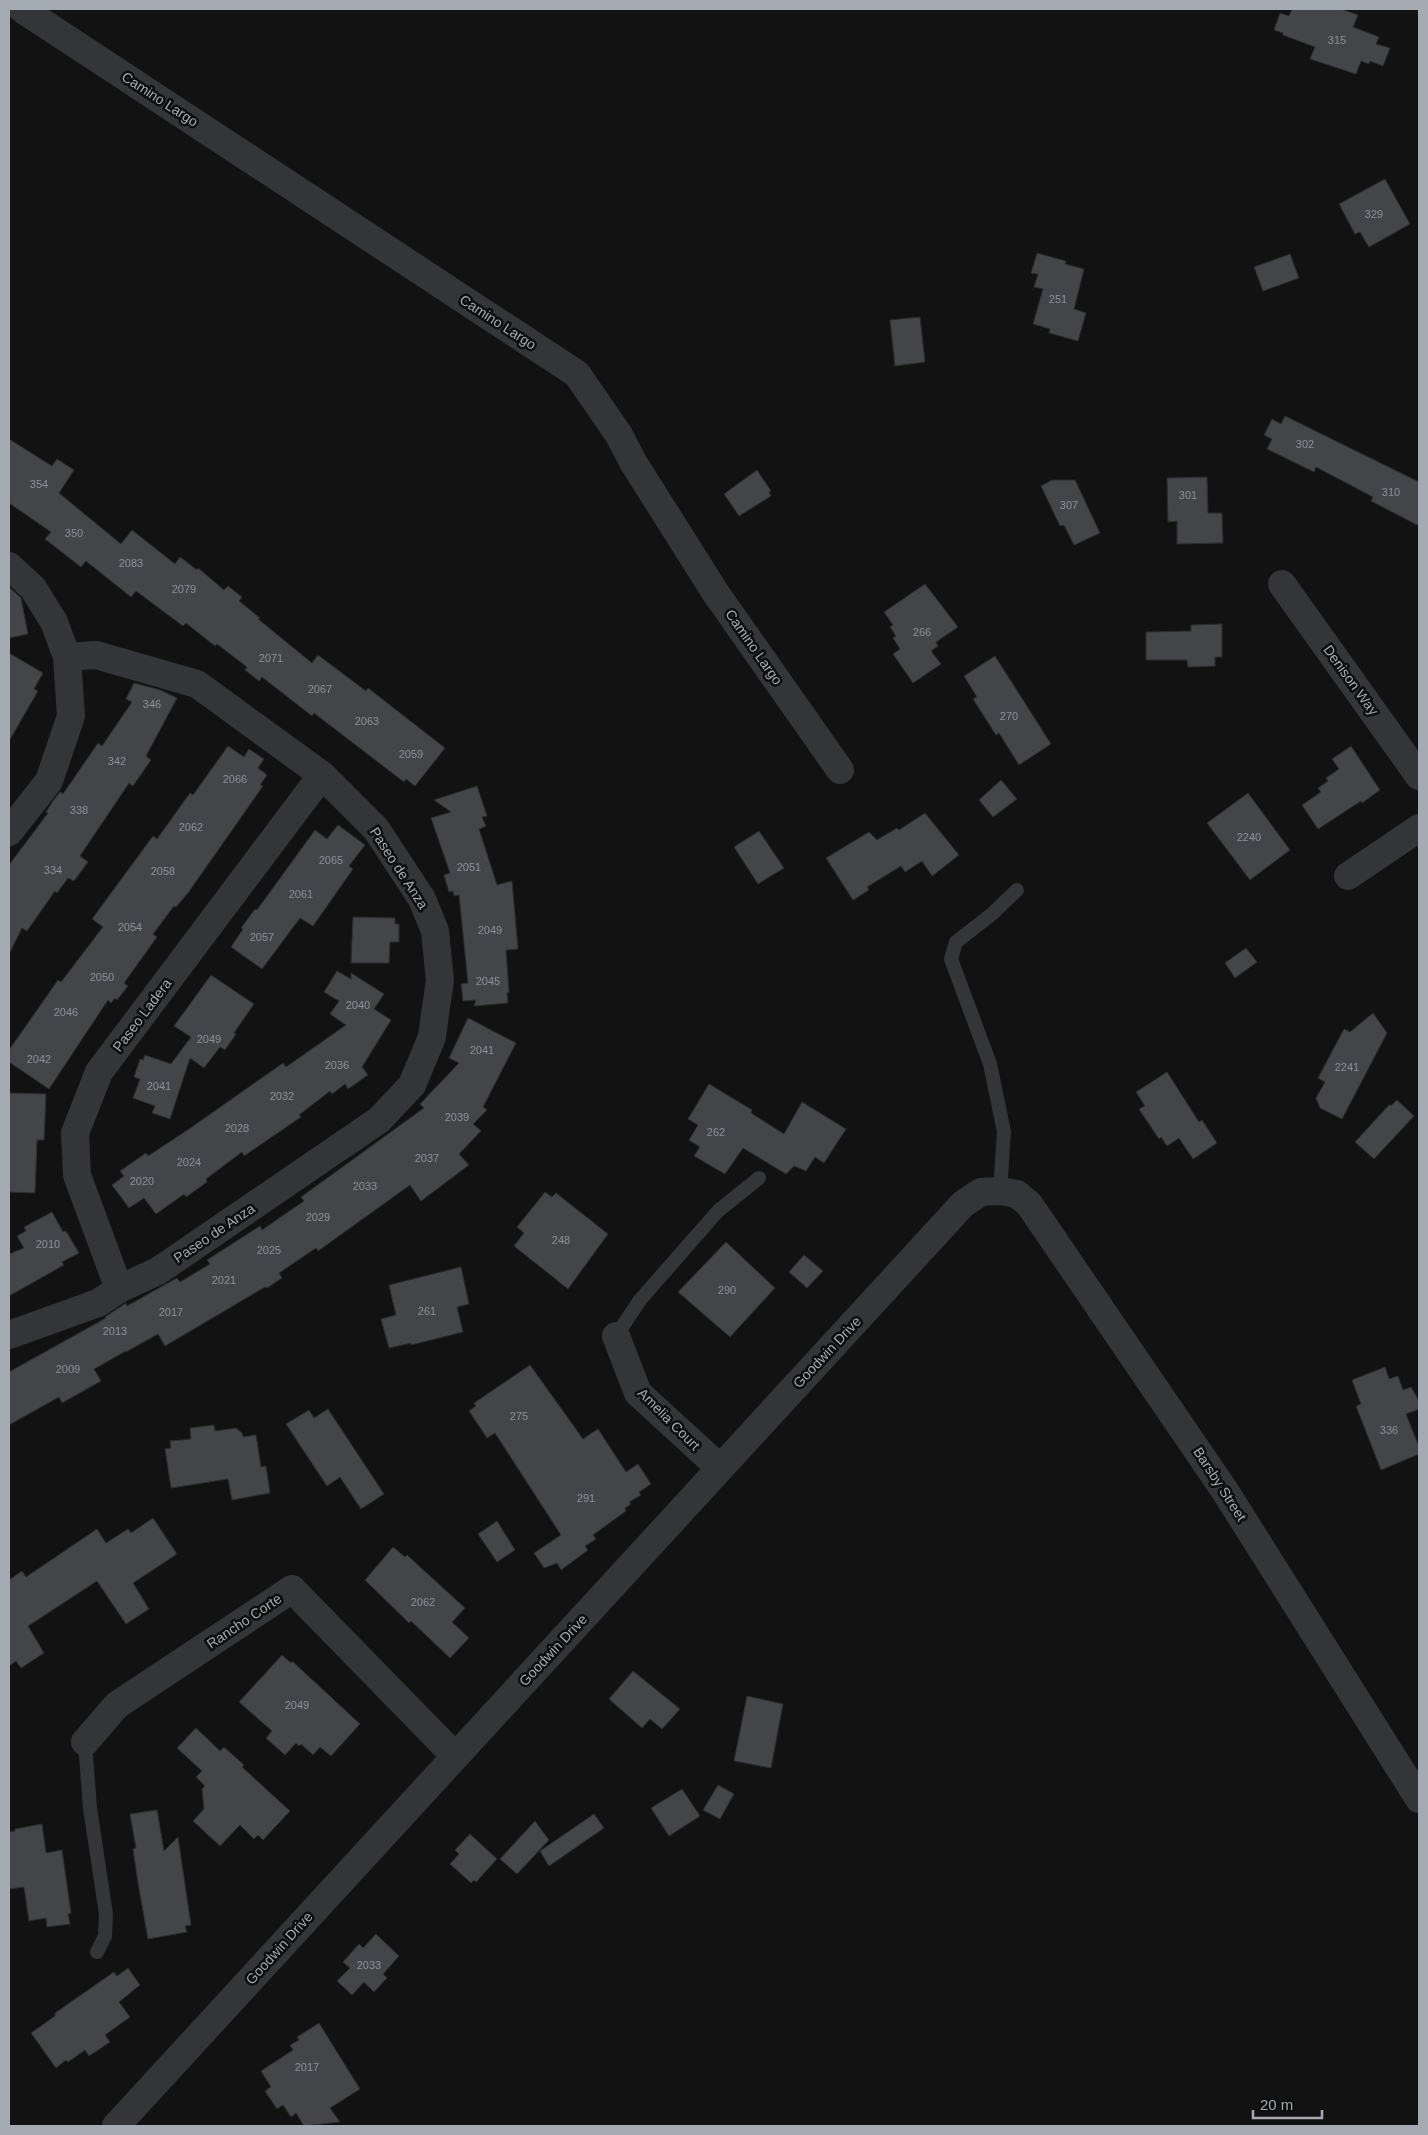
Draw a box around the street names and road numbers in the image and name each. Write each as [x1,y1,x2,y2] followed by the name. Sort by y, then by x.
[119,68,201,130] street label: Camino Largo
[457,291,539,353] street label: Camino Largo
[722,606,786,688] street label: Camino Largo
[1320,642,1382,718] street label: Denison Way
[367,824,431,912] street label: Paseo de Anza
[109,975,175,1055] street label: Paseo Ladera
[170,1200,258,1266] street label: Paseo de Anza
[790,1313,864,1391] street label: Goodwin Drive
[635,1385,703,1453] street label: Amelia Court
[1190,1444,1250,1524] street label: Barsby Street
[204,1590,284,1652] street label: Rancho Corte
[516,1611,590,1689] street label: Goodwin Drive
[242,1908,316,1987] street label: Goodwin Drive

